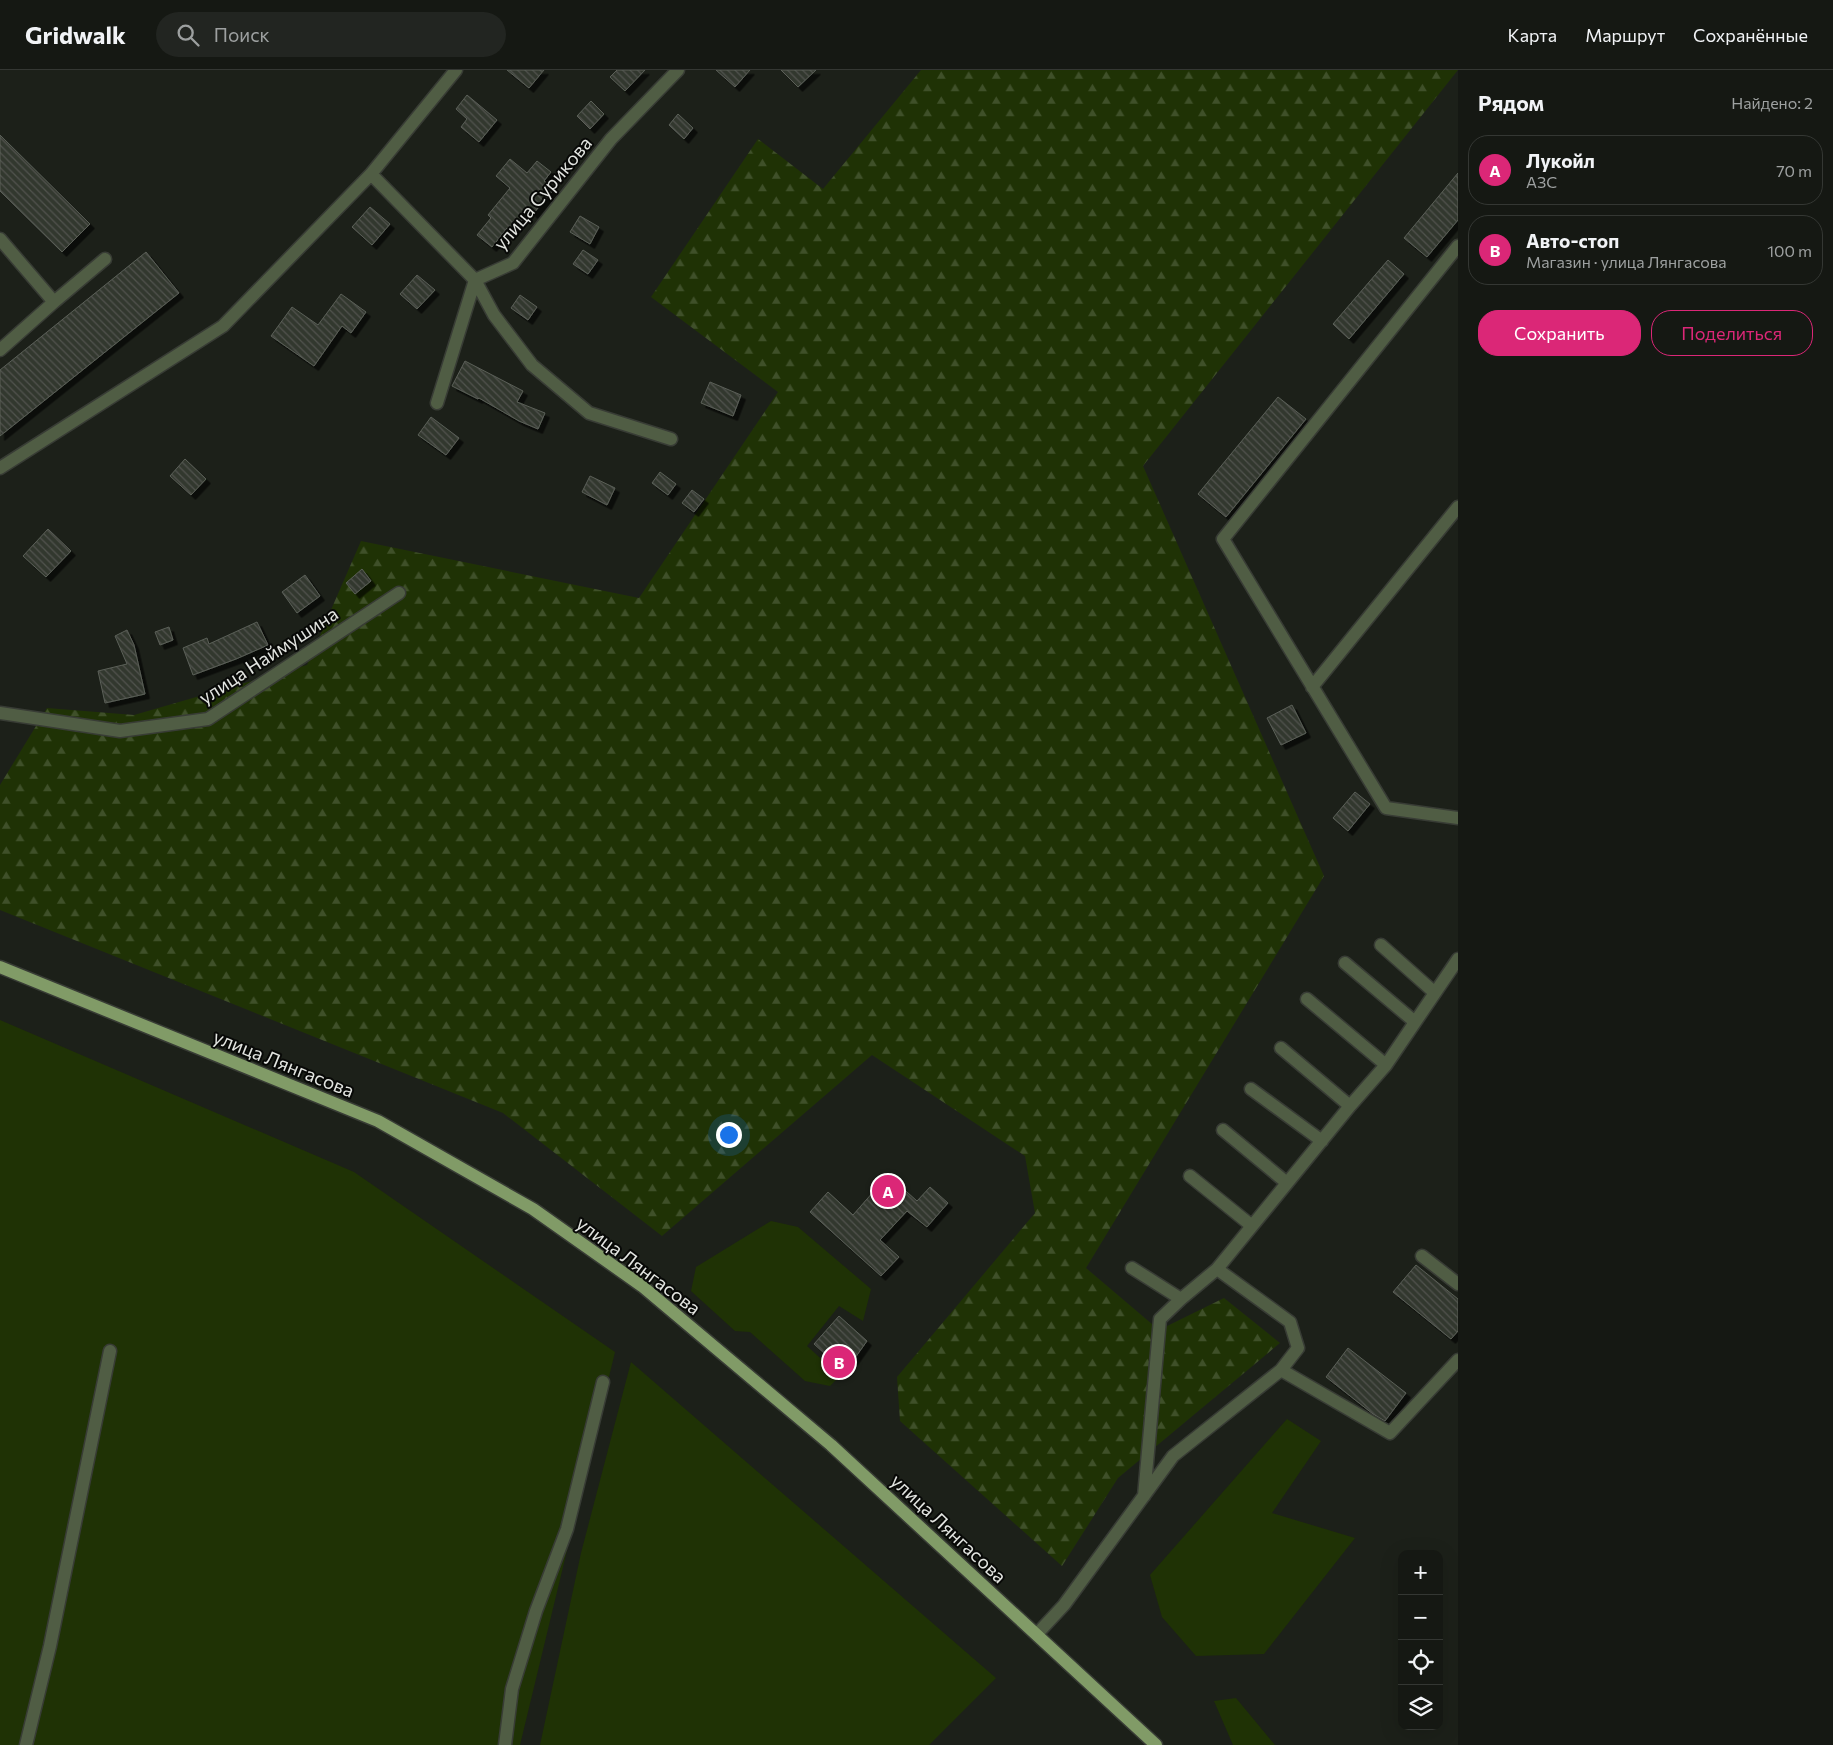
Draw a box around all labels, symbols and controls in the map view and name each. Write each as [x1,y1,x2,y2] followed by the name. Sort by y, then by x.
[156,12,506,57] search box
[25,20,126,49] text: Gridwalk
[174,21,202,49] icon: search
[214,23,270,46] text: Поиск
[1508,24,1557,46] text: Карта
[1585,24,1665,46] text: Маршрут
[1693,24,1808,46] text: Сохранённые
[1478,90,1544,115] text: Рядом
[1731,93,1813,112] text: Найдено: 2
[488,132,596,254] street label: улица Сурикова
[1526,149,1595,172] text: Лукойл
[1489,161,1501,180] text: A
[1776,161,1812,180] text: 70 m
[1526,172,1557,191] text: АЗС
[1526,229,1619,252] text: Авто-стоп
[1490,241,1500,260] text: B
[1767,241,1812,260] text: 100 m
[1526,252,1727,271] text: Магазин · улица Лянгасова
[1478,310,1641,356] button: Сохранить
[1651,310,1813,356] button: Поделиться
[194,601,342,709] street label: улица Наймушина
[210,1024,358,1102] street label: улица Лянгасова
[716,1122,742,1148] your location
[872,1172,904,1210] pin: A
[572,1211,706,1319] street label: улица Лянгасова
[823,1343,855,1381] pin: B
[886,1469,1012,1587] street label: улица Лянгасова
[1398,1550,1443,1730] map controls
[1398,1550,1443,1595] button: +
[1398,1595,1443,1640] button: −
[1398,1640,1443,1685] button: locate
[1398,1685,1443,1730] button: layers

